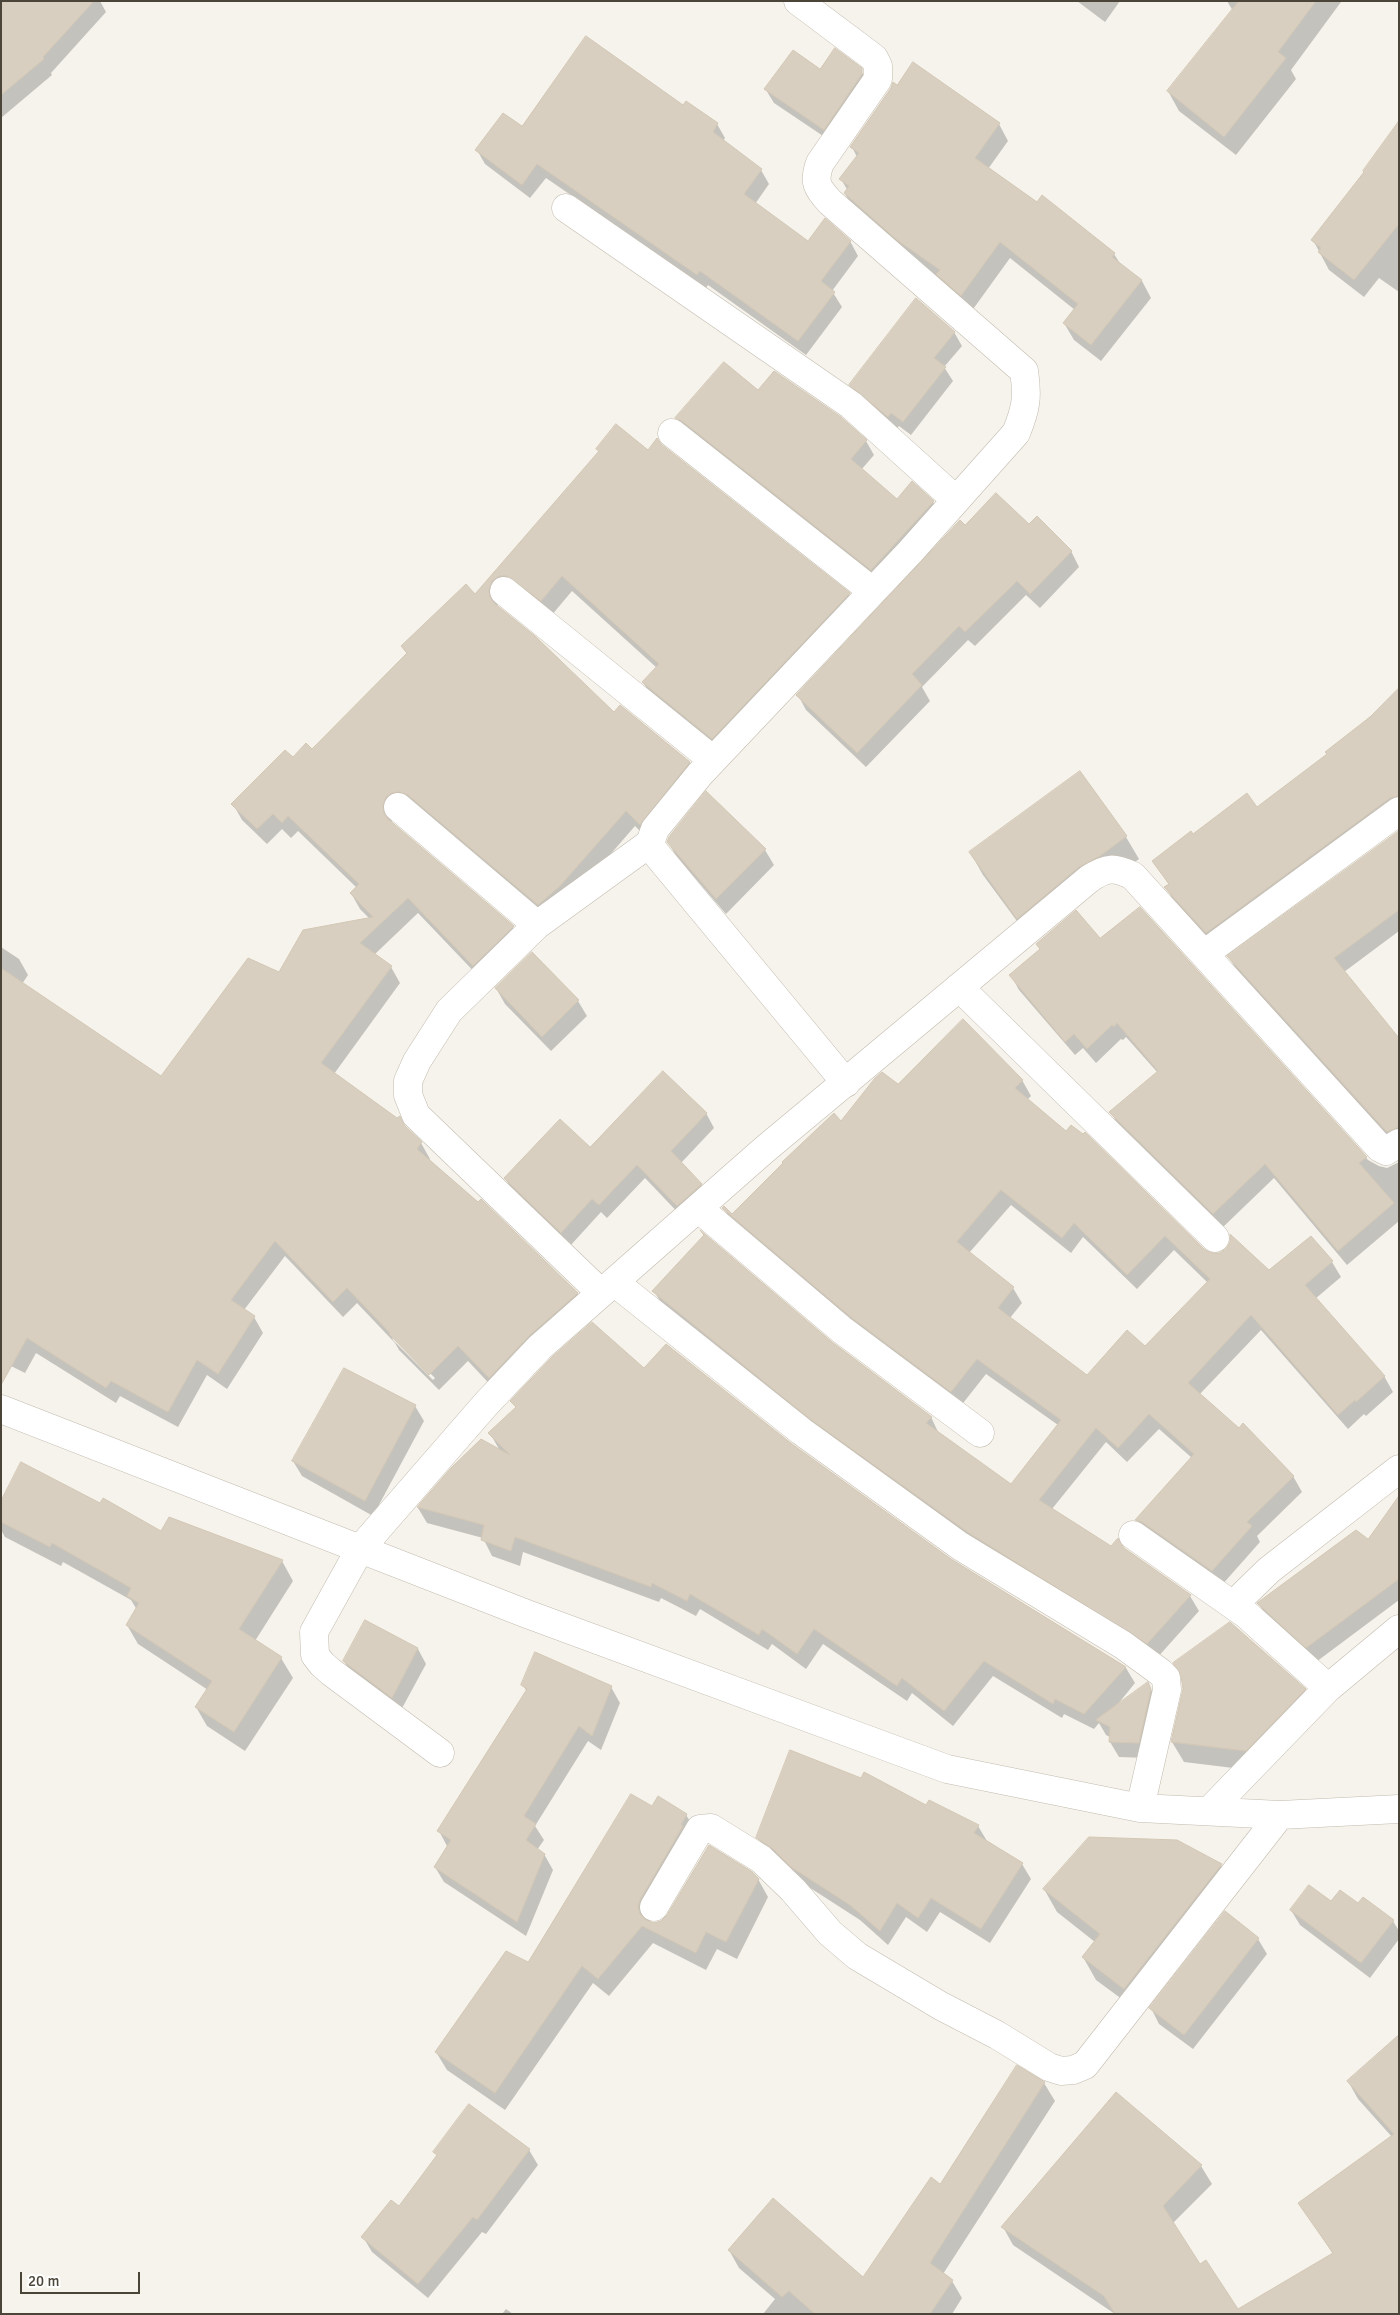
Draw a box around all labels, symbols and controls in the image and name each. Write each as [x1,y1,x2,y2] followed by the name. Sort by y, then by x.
[22,2262,142,2294] scale bar
[28,2272,59,2290] text: 20 m

